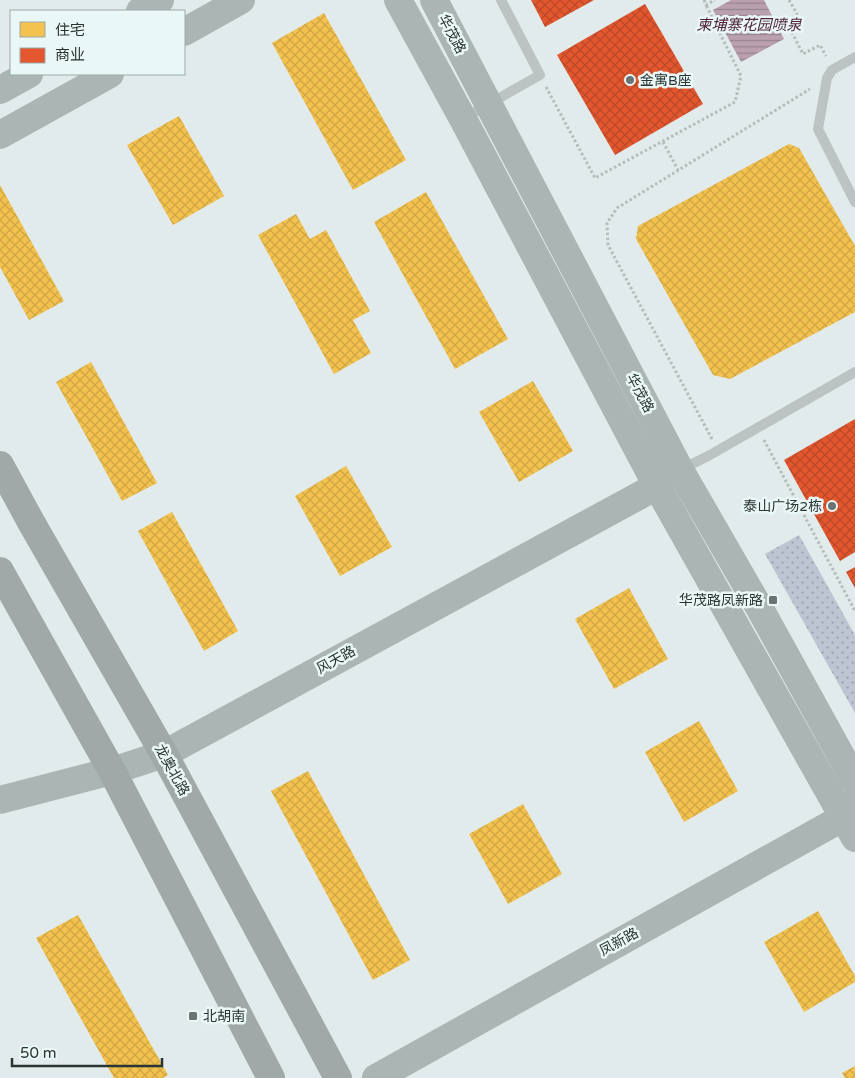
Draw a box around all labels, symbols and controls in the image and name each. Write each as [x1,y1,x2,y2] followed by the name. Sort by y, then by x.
[10,10,185,75] legend
[435,11,469,57] street label: 华茂路
[696,16,802,34] water label: 柬埔寨花园喷泉
[55,21,85,39] text: 住宅
[55,46,85,64] text: 商业
[640,72,692,89] place label: 金寓B座
[624,74,636,86] marker: 金寓B座
[623,370,657,416] street label: 华茂路
[743,498,822,515] place label: 泰山广场2栋
[826,500,838,512] marker: 泰山广场2栋
[679,592,763,609] place label: 华茂路凤新路
[767,594,779,606] marker: 华茂路凤新路
[314,642,358,678] street label: 风天路
[151,741,193,799] street label: 龙奥北路
[597,924,641,960] street label: 凤新路
[203,1008,245,1025] place label: 北胡南
[187,1010,199,1022] marker: 北胡南
[12,1036,162,1068] scale bar
[20,1044,57,1062] text: 50 m

